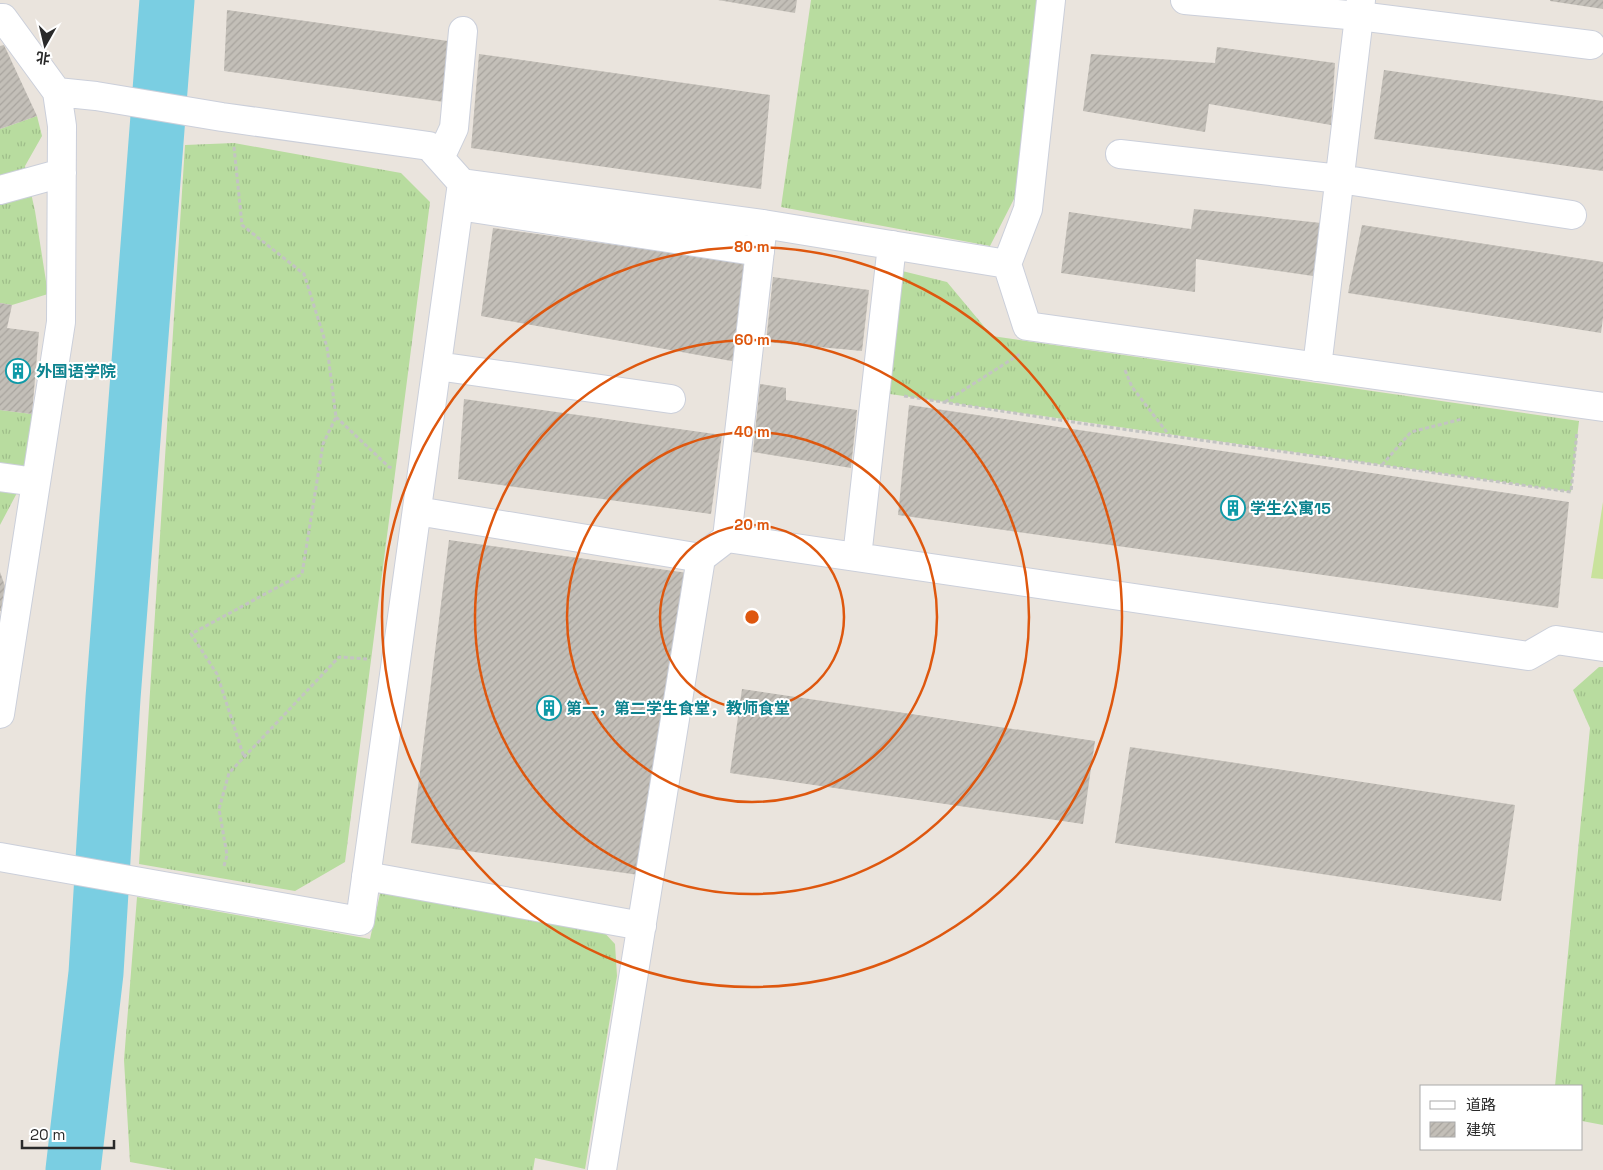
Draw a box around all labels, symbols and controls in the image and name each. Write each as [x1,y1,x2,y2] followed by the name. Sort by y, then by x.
[20,20,70,70] north arrow
[35,48,51,68] text: 北
[734,237,770,256] text: 80 m
[734,330,770,349] text: 60 m
[5,358,31,384] building icon: 外国语学院
[36,361,116,382] place label: 外国语学院
[734,422,770,441] text: 40 m
[1220,495,1246,521] building icon: 学生公寓15
[1250,498,1331,519] place label: 学生公寓15
[734,515,770,534] text: 20 m
[743,608,761,626] centre of rings
[536,695,562,721] building icon: 第一，第二学生食堂，教师食堂
[566,698,790,719] place label: 第一，第二学生食堂，教师食堂
[1420,1085,1583,1150] legend
[1466,1095,1496,1114] text: 道路
[22,1118,115,1150] scale bar
[1466,1120,1496,1139] text: 建筑
[30,1125,65,1144] text: 20 m

